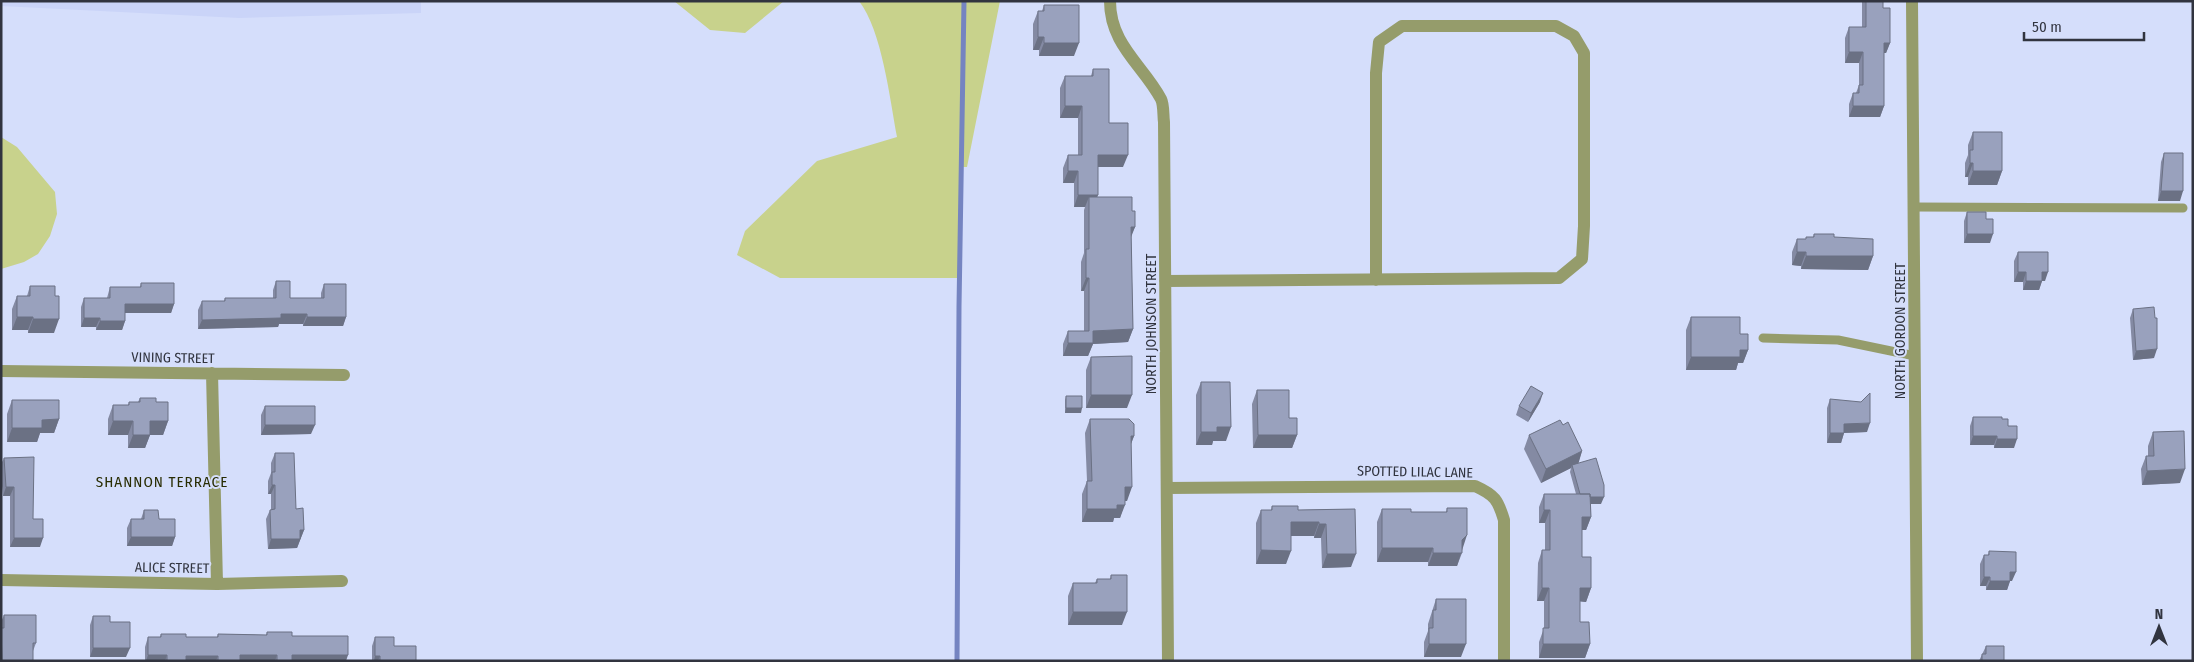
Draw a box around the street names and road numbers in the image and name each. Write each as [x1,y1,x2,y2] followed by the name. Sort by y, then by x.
[1143,253,1160,394] street label: NORTH JOHNSON STREET
[1892,262,1909,399] street label: NORTH GORDON STREET
[131,349,215,367] street label: VINING STREET
[1357,462,1473,482] street label: SPOTTED LILAC LANE
[135,559,210,577] street label: ALICE STREET

